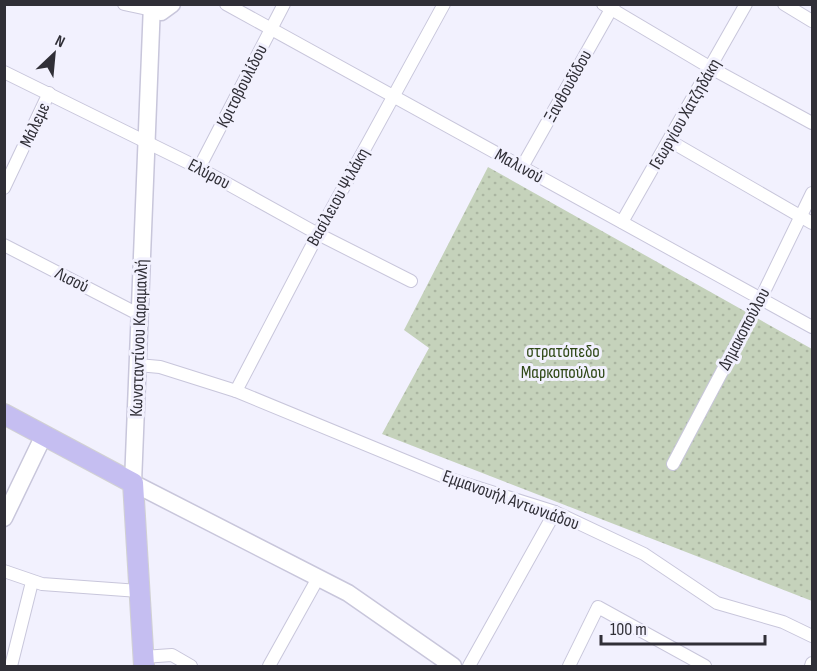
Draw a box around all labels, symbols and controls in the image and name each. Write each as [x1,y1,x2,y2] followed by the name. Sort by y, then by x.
[24,24,84,84] north arrow
[52,31,68,52] text: N
[212,41,272,131] street label: Κριτοβουλίδου
[540,46,596,126] street label: Ξανθουδίδου
[645,55,725,173] street label: Γεωργίου Χατζηδάκη
[16,99,55,151] street label: Μάλεμε
[302,144,374,250] street label: Βασίλειου Ψιλάκη
[491,144,547,188] street label: Μαλινού
[184,154,234,194] street label: Ελύρου
[126,259,152,417] street label: Κωνσταντίνου Καραμανλή
[51,262,92,297] street label: Λισού
[714,284,774,374] street label: Δημακοπούλου
[521,341,605,383] park label: στρατόπεδο Μαρκοπούλου
[440,466,582,534] street label: Εμμανουήλ Αντωνιάδου
[601,608,764,646] scale bar
[610,619,647,640] text: 100 m

